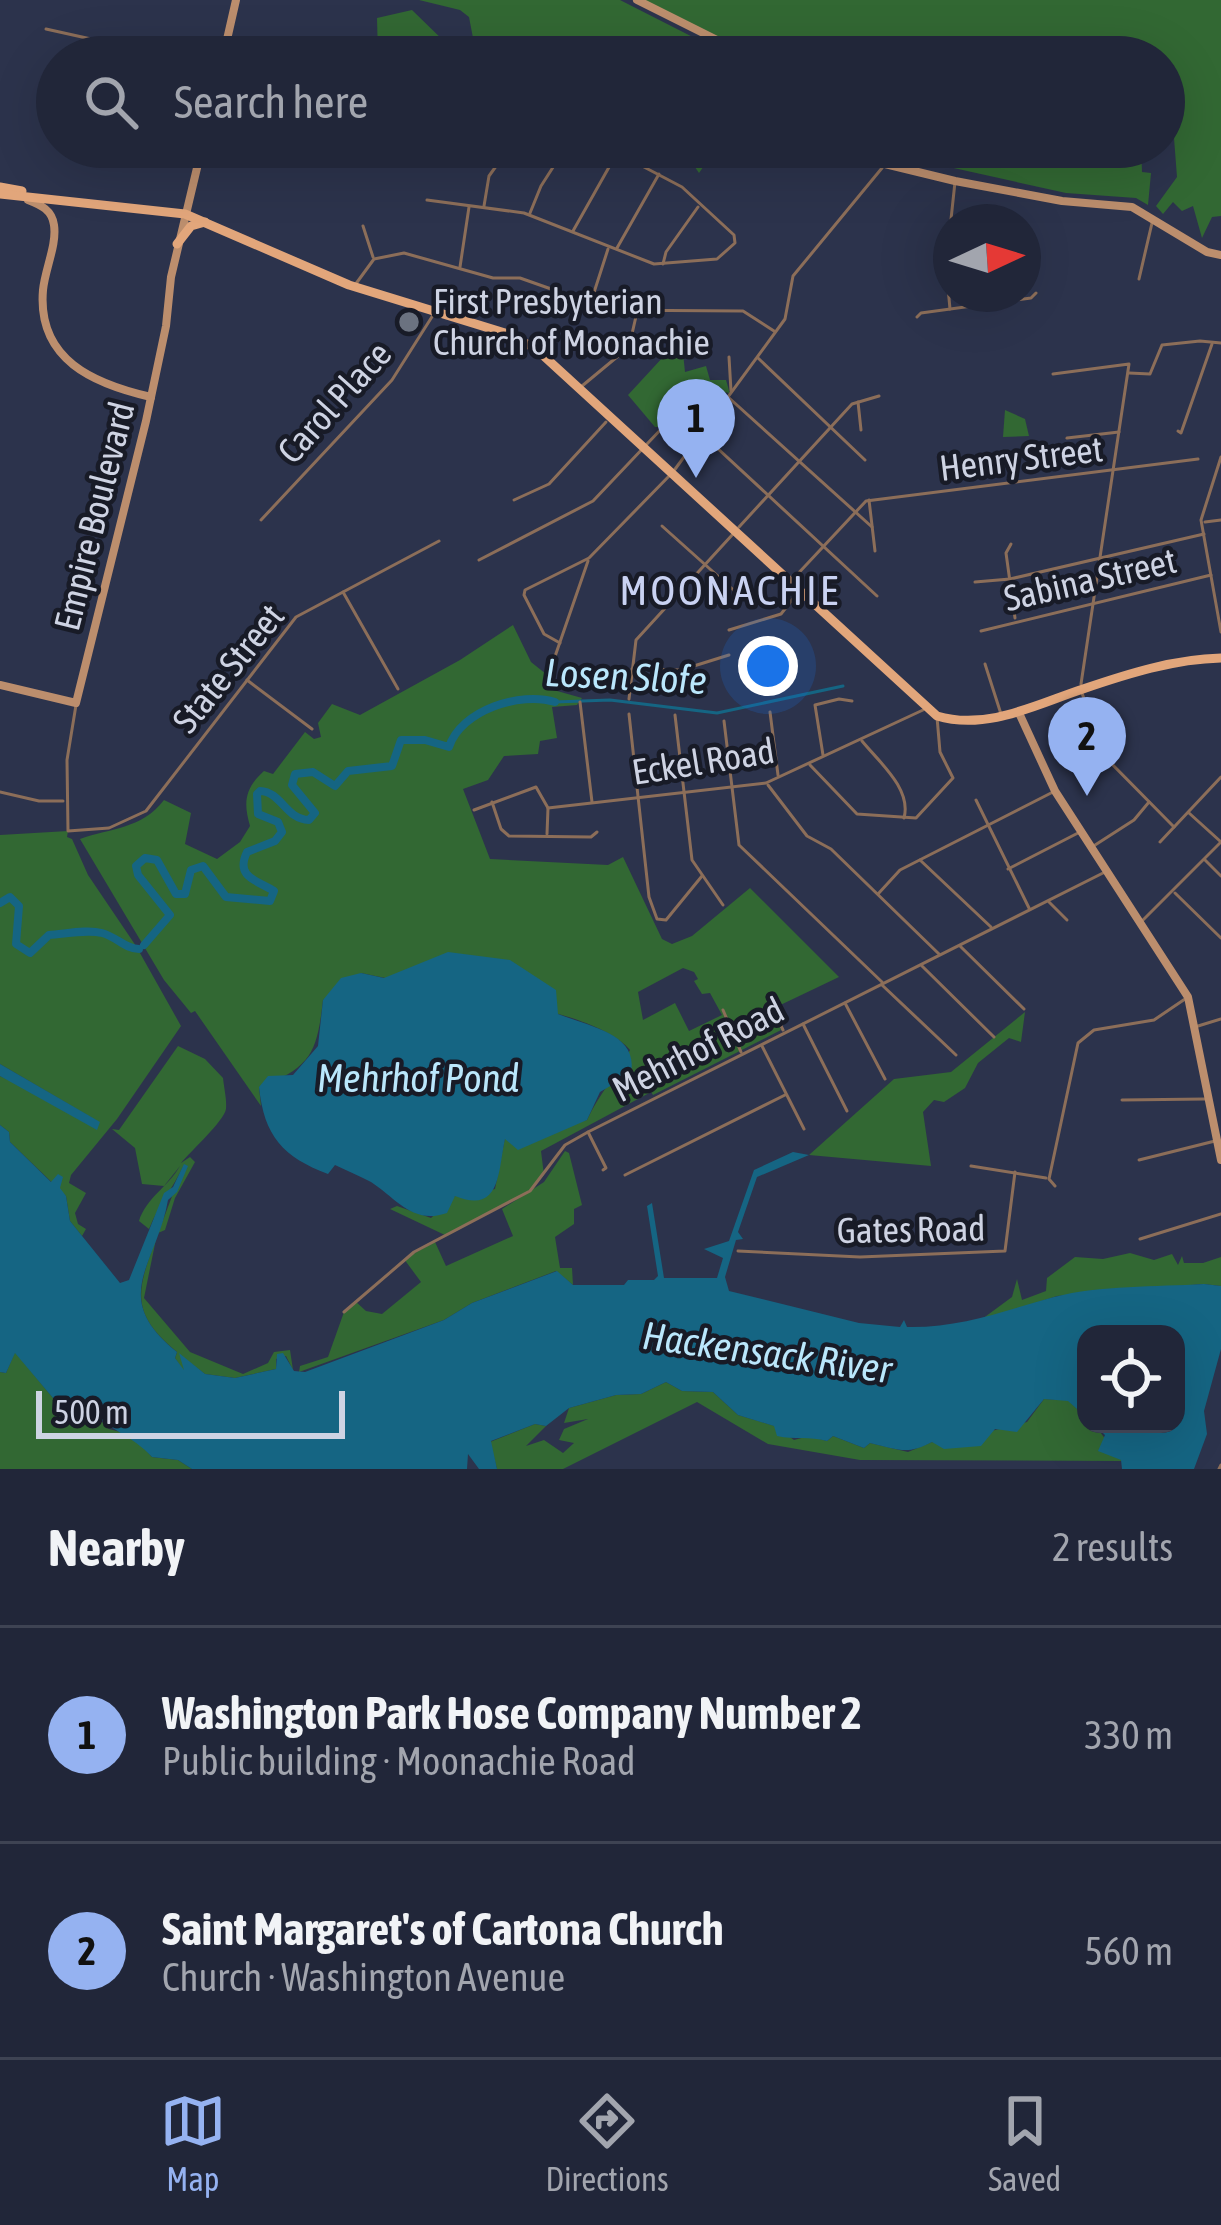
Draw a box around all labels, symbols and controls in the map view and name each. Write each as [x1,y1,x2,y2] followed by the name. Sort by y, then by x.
[36,36,1185,168] search box
[78,69,144,135] icon: search
[174,76,368,128] text: Search here
[933,204,1041,312] north arrow
[433,280,710,363] place label: First Presbyterian Church of Moonachie
[396,309,422,335] marker: First Presbyterian Church of Moonachie
[269,333,399,471] street label: Carol Place
[657,379,735,478] pin: 1
[45,397,143,635] street label: Empire Boulevard
[937,427,1105,489] street label: Henry Street
[1000,539,1180,619] street label: Sabina Street
[619,566,841,614] district label: MOONACHIE
[164,596,292,740] street label: State Street
[738,636,798,696] your location
[544,650,708,702] water label: Losen Slofe
[1048,697,1126,796] pin: 2
[629,729,777,793] street label: Eckel Road
[605,988,791,1110] street label: Mehrhof Road
[317,1056,519,1100] water label: Mehrhof Pond
[836,1207,986,1251] street label: Gates Road
[640,1313,896,1391] water label: Hackensack River
[1077,1325,1185,1433] map controls
[1077,1325,1185,1433] button: locate
[36,1385,345,1438] scale bar
[54,1393,129,1431] text: 500 m
[48,1518,185,1577] text: Nearby
[1052,1525,1173,1569] text: 2 results
[162,1687,862,1739] text: Washington Park Hose Company Number 2
[78,1713,96,1757] text: 1
[1085,1713,1173,1757] text: 330 m
[162,1739,636,1783] text: Public building · Moonachie Road
[162,1903,723,1955] text: Saint Margaret's of Cartona Church
[78,1929,96,1973] text: 2
[1085,1929,1173,1973] text: 560 m
[162,1955,565,1999] text: Church · Washington Avenue
[160,2088,226,2198] tab: Map
[545,2088,669,2198] tab: Directions
[988,2088,1061,2198] tab: Saved

